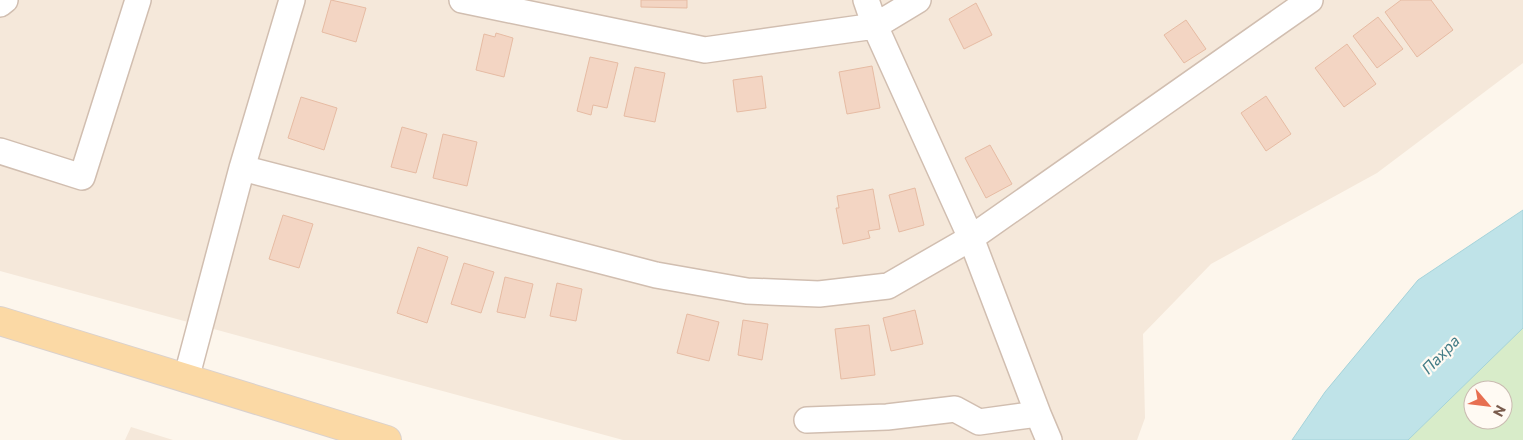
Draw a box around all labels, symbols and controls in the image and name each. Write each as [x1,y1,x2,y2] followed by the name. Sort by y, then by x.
[1417,331,1463,377] water label: Пахра
[1463,380,1513,430] north arrow
[1490,403,1510,420] text: N

